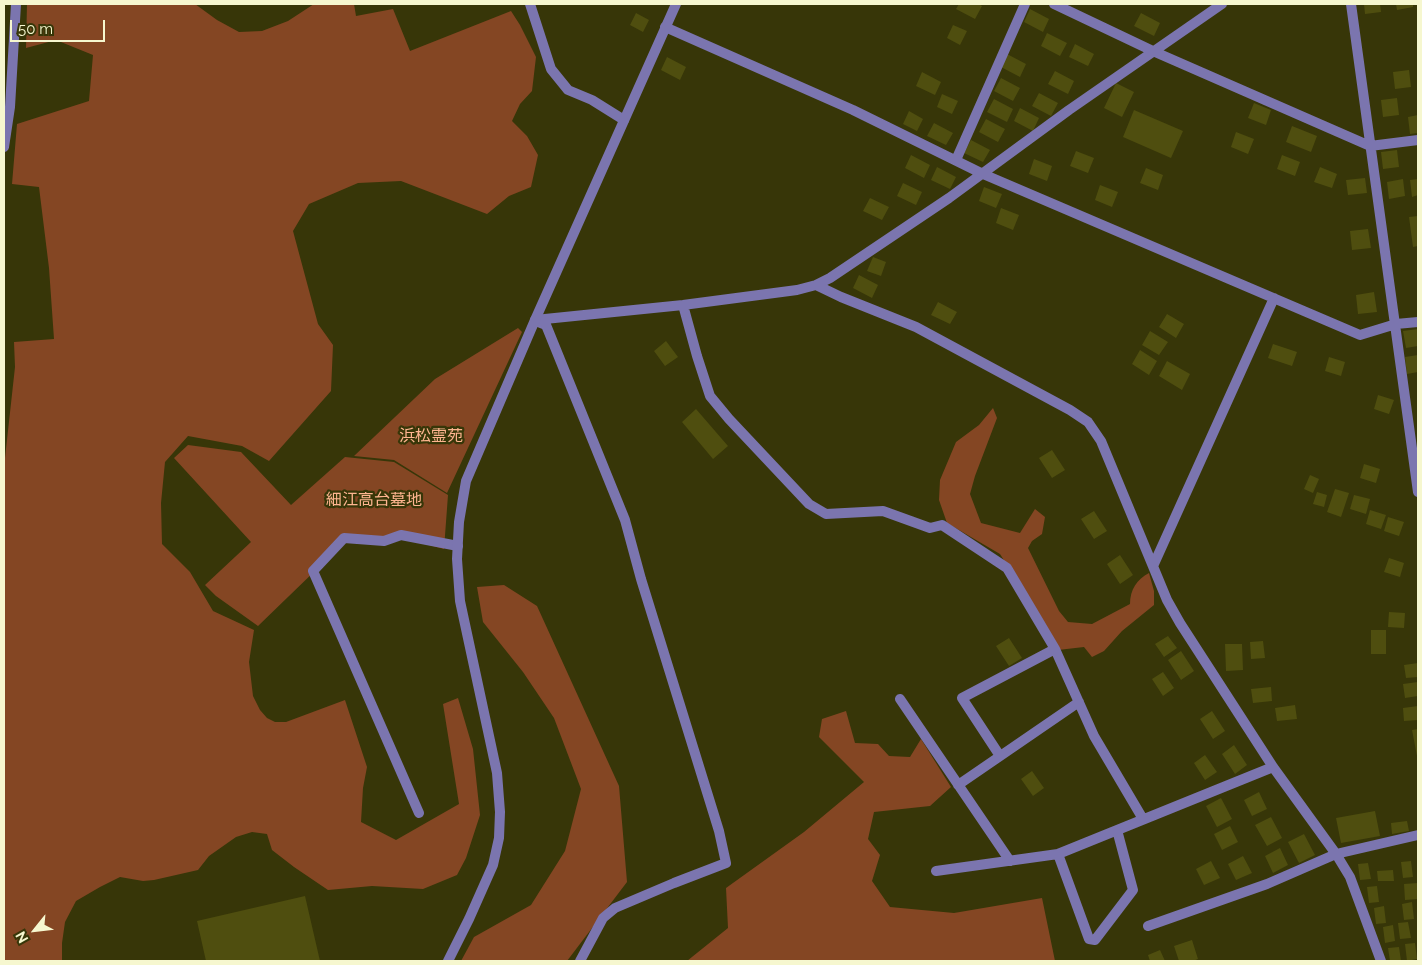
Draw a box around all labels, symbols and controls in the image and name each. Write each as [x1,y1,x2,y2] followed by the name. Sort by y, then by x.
[12,10,108,42] scale bar
[18,20,53,38] text: 50 m
[399,426,463,446] park label: 浜松霊苑
[326,490,422,510] park label: 細江高台墓地
[10,905,60,955] north arrow
[12,929,31,946] text: N

